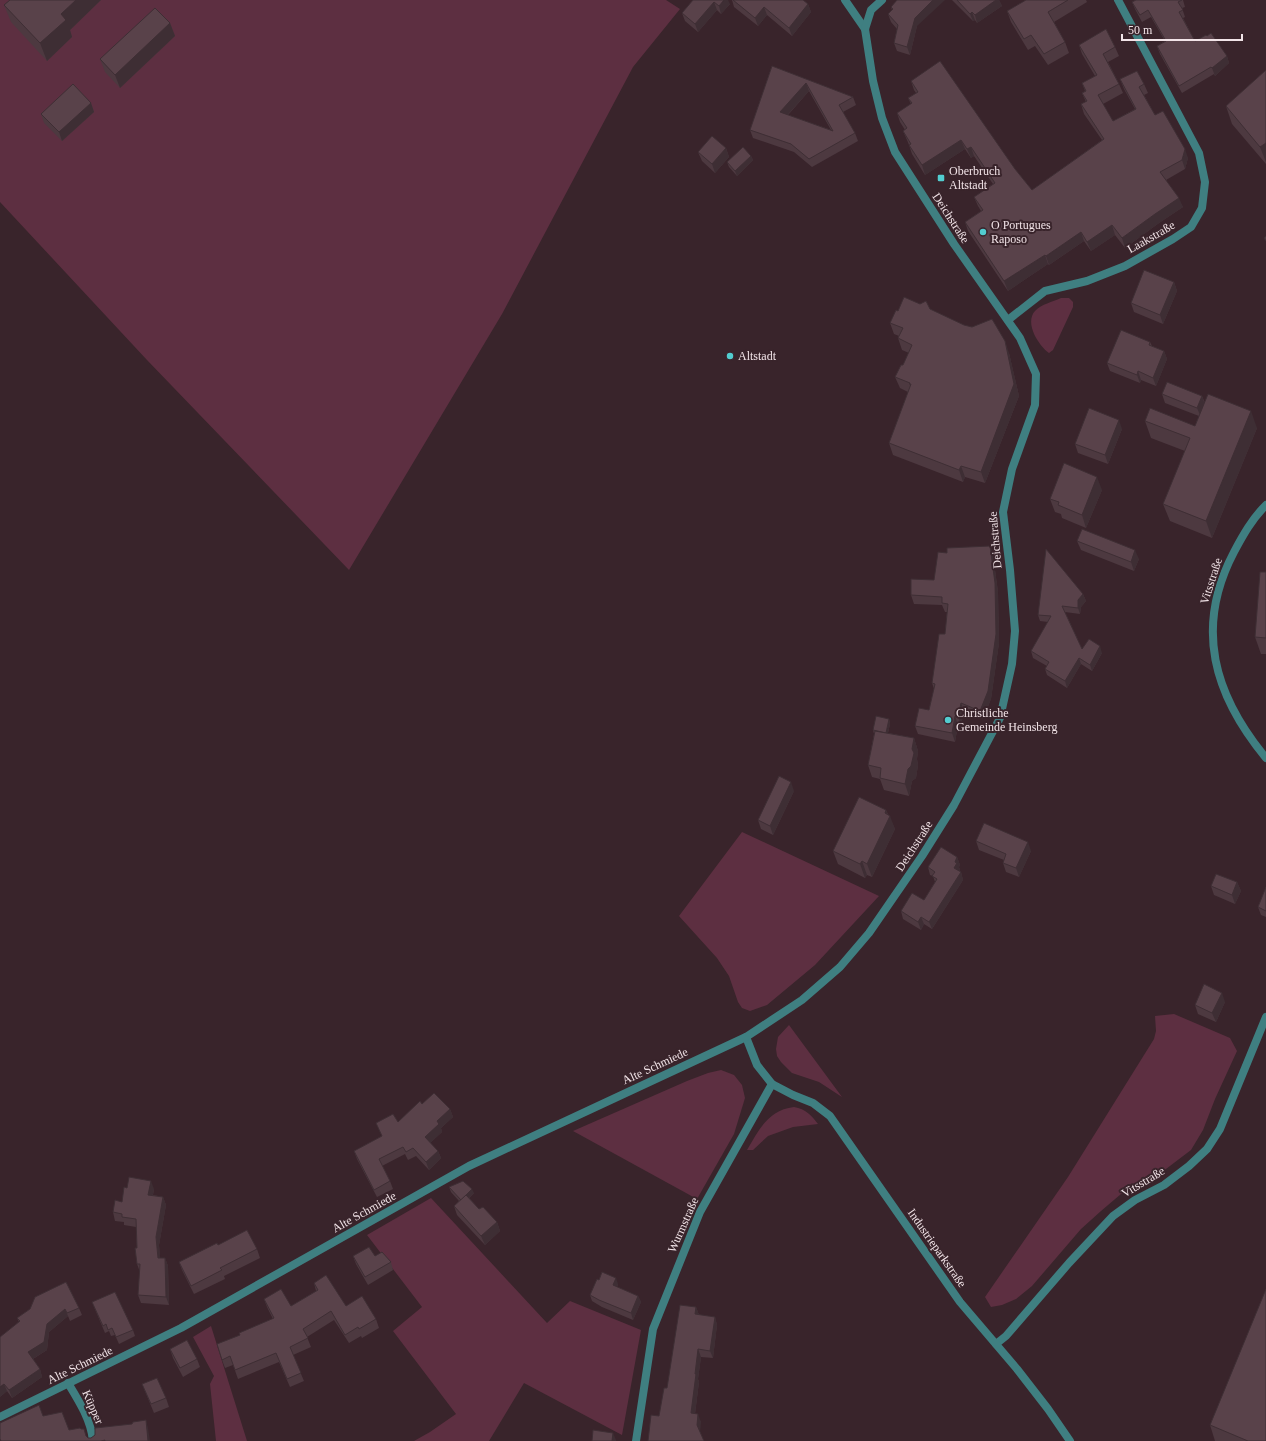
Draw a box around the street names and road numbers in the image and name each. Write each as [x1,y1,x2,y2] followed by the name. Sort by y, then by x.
[930,190,972,246] street label: Deichstraße
[1125,218,1177,256] street label: Laakstraße
[986,511,1004,569] street label: Deichstraße
[1197,556,1225,606] street label: Vitsstraße
[893,818,935,874] street label: Deichstraße
[620,1045,690,1087] street label: Alte Schmiede
[1119,1164,1167,1200] street label: Vitsstraße
[330,1189,398,1235] street label: Alte Schmiede
[665,1195,701,1255] street label: Wurmstraße
[905,1206,969,1290] street label: Industrieparkstraße
[45,1343,115,1387] street label: Alte Schmiede
[79,1388,107,1426] street label: Küpper

